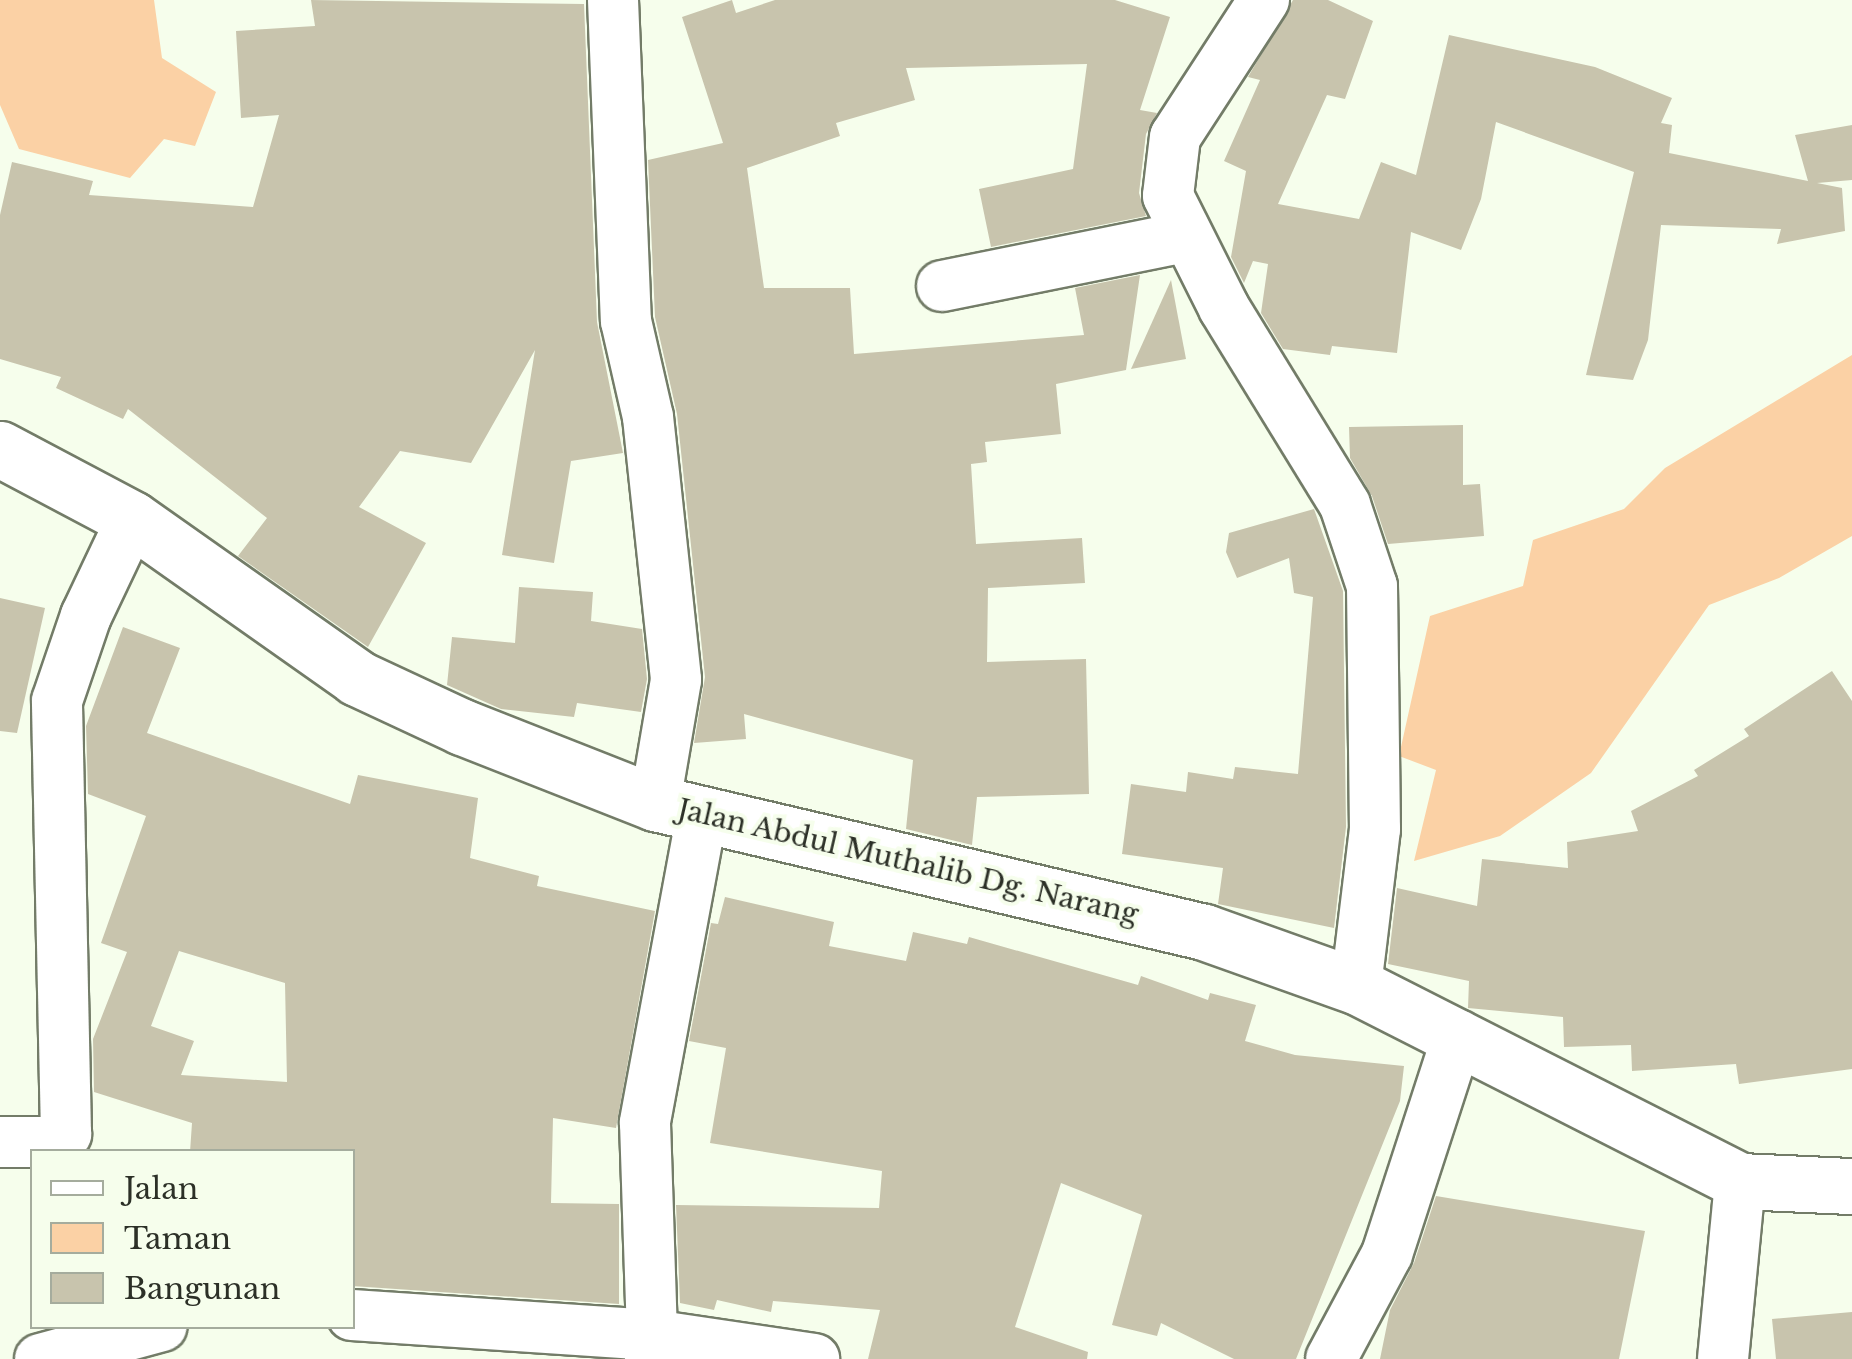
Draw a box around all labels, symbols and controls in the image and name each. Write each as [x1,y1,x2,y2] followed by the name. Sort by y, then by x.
[674,792,1142,932] street label: Jalan Abdul Muthalib Dg. Narang
[30,1149,355,1329] legend
[124,1170,199,1207] text: Jalan
[124,1220,231,1257] text: Taman
[124,1270,280,1307] text: Bangunan

